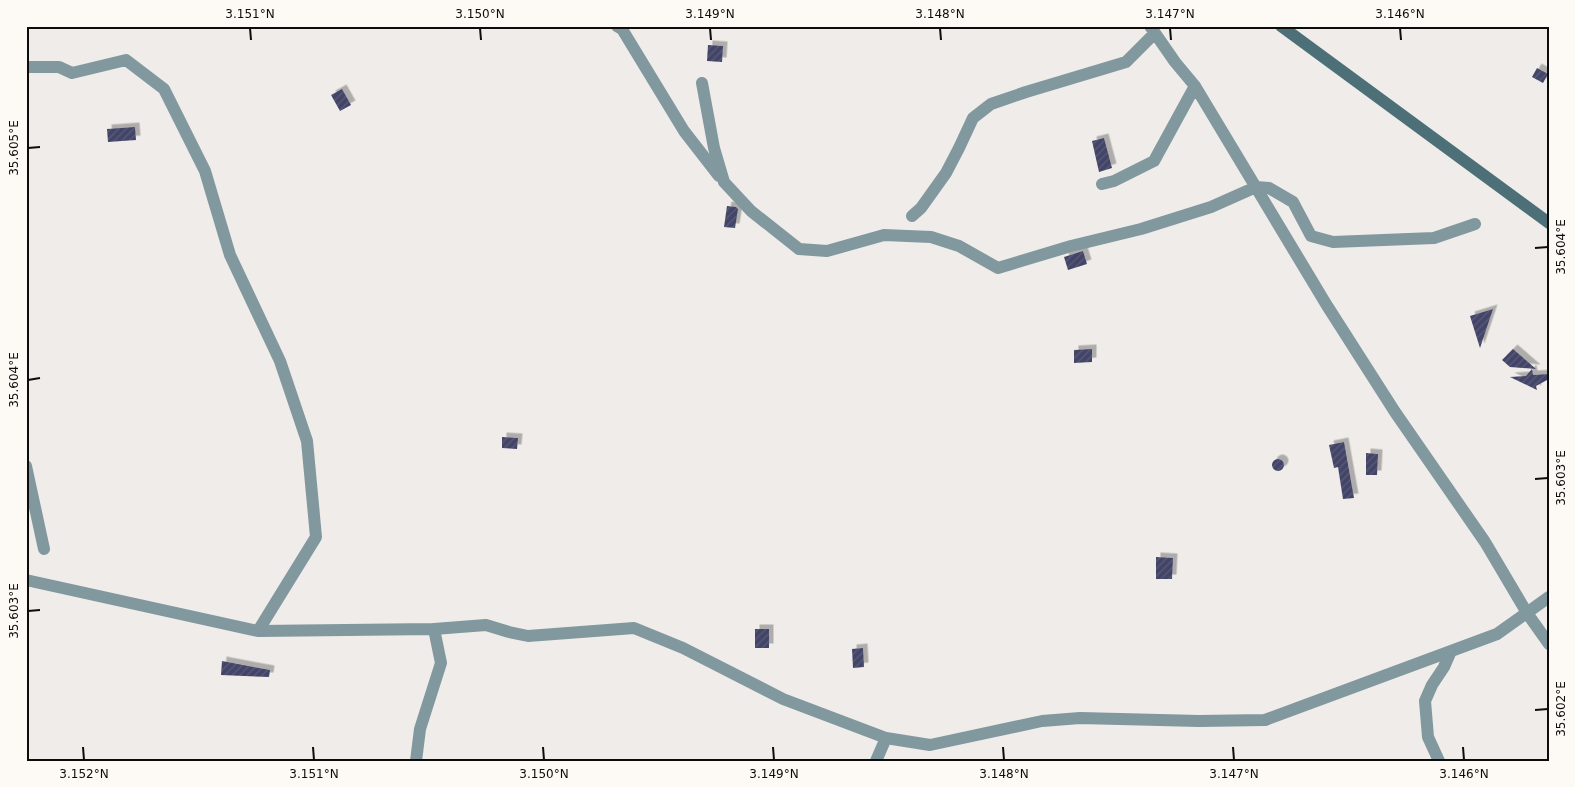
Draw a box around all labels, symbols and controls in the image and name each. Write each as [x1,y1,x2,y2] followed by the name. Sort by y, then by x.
[225,7,275,21] text: 3.151°N
[455,7,505,21] text: 3.150°N
[685,7,735,21] text: 3.149°N
[915,7,965,21] text: 3.148°N
[1145,7,1195,21] text: 3.147°N
[1375,7,1425,21] text: 3.146°N
[7,120,21,176] text: 35.605°E
[1554,219,1568,275] text: 35.604°E
[7,352,21,408] text: 35.604°E
[1554,450,1568,506] text: 35.603°E
[7,583,21,639] text: 35.603°E
[1554,681,1568,737] text: 35.602°E
[59,767,109,781] text: 3.152°N
[289,767,339,781] text: 3.151°N
[519,767,569,781] text: 3.150°N
[749,767,799,781] text: 3.149°N
[979,767,1029,781] text: 3.148°N
[1209,767,1259,781] text: 3.147°N
[1439,767,1489,781] text: 3.146°N

